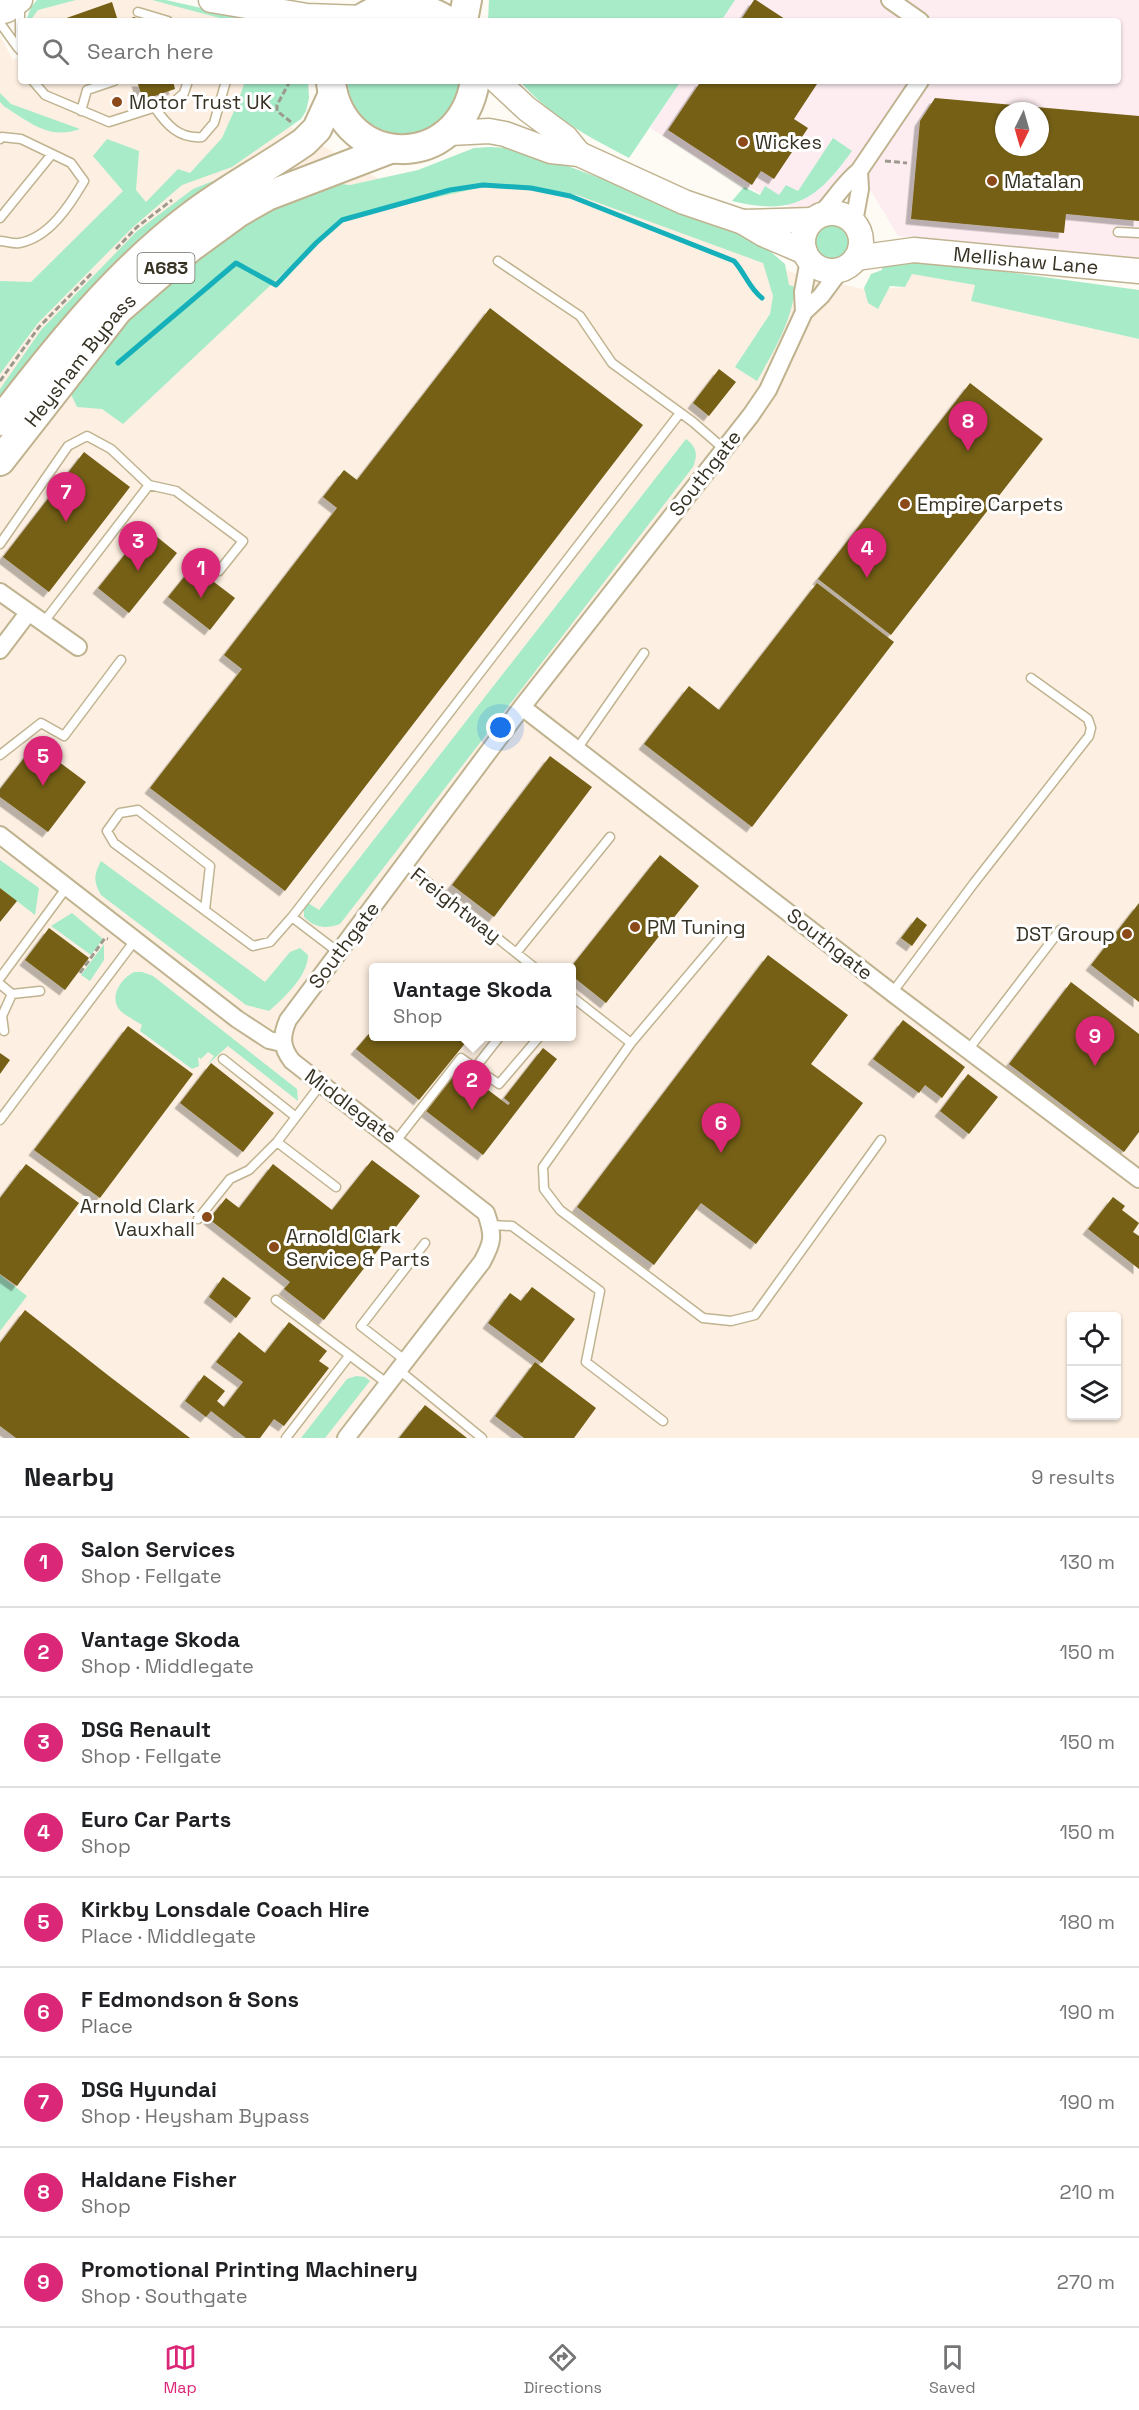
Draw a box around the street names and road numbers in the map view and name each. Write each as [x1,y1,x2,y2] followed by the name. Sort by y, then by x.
[952,241,1100,280] street label: Mellishaw Lane
[138,253,195,283] road number: A683
[18,287,141,432] street label: Heysham Bypass
[663,425,747,521] street label: Southgate
[405,861,507,949] street label: Freightway
[303,896,385,994] street label: Southgate
[782,902,878,986] street label: Southgate
[300,1063,402,1149] street label: Middlegate

